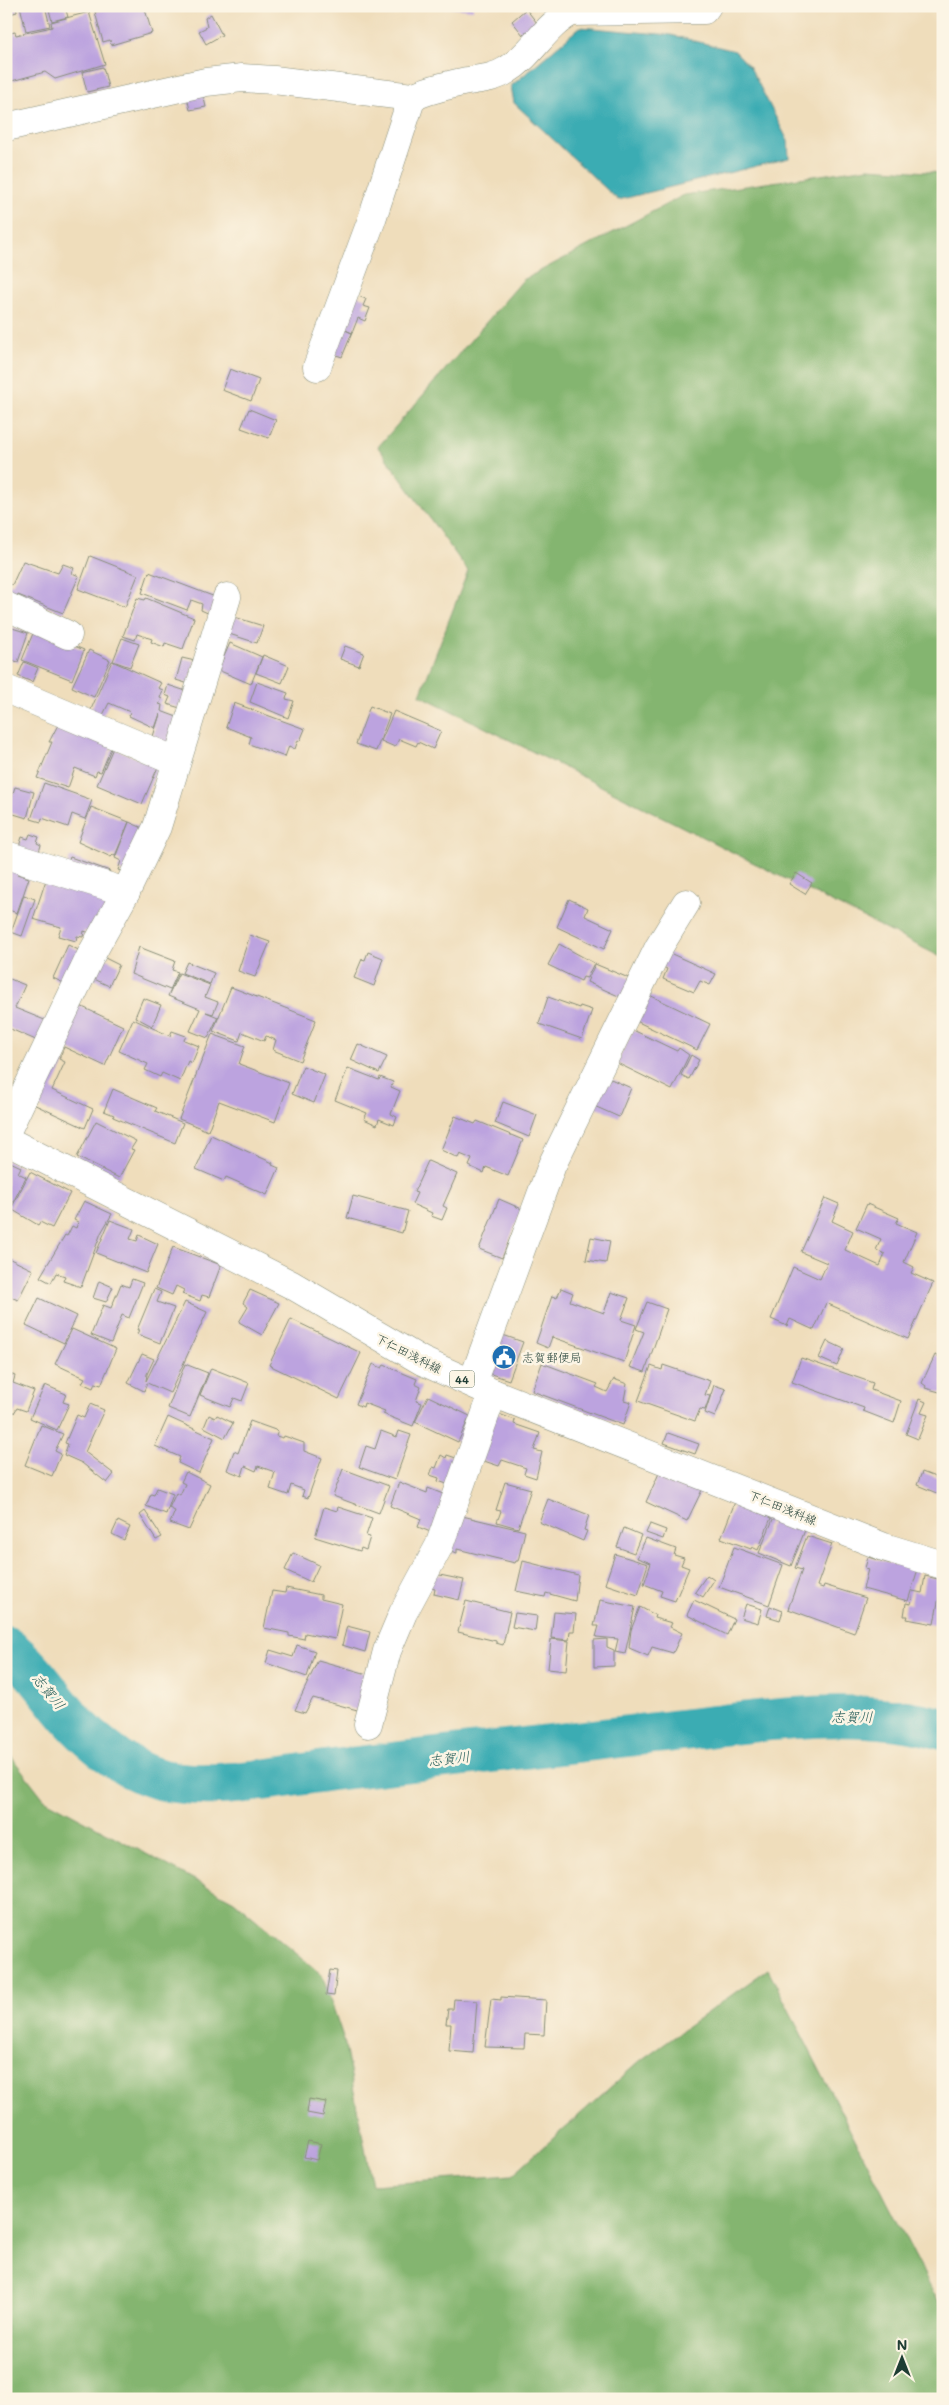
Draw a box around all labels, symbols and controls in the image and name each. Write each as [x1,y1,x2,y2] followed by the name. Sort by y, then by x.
[373,1330,445,1376] street label: 下仁田浅科線
[491,1344,517,1370] public building icon: 志賀郵便局
[522,1349,582,1365] place label: 志賀郵便局
[450,1370,474,1388] road number: 44
[747,1486,819,1528] street label: 下仁田浅科線
[28,1669,70,1713] water label: 志賀川
[831,1707,873,1726] water label: 志賀川
[427,1746,471,1770] water label: 志賀川
[876,2332,926,2382] north arrow
[897,2335,907,2354] text: N

